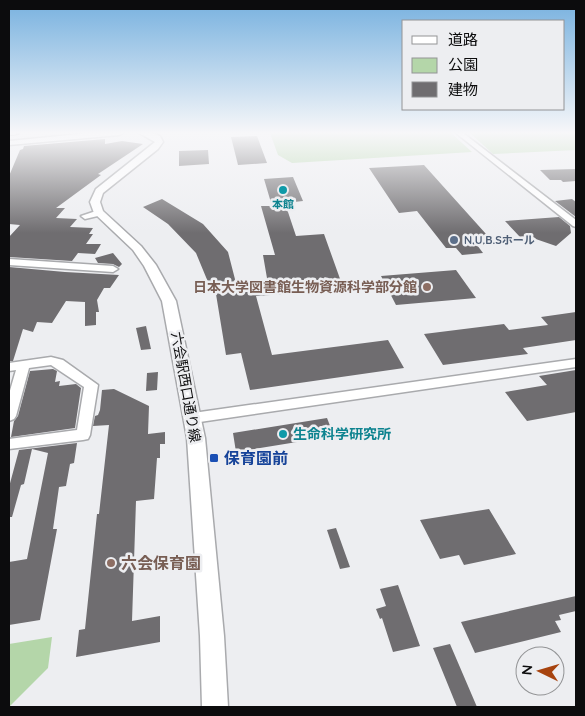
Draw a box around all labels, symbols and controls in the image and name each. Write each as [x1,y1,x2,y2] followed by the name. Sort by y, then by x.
[402,20,565,110] legend
[448,30,478,49] text: 道路
[448,55,478,74] text: 公園
[448,80,478,99] text: 建物
[277,184,289,196] marker: 本館
[272,197,294,211] place label: 本館
[464,233,535,247] place label: N.U.B.Sホール
[448,234,460,246] marker: N.U.B.Sホール
[193,278,417,296] place label: 日本大学図書館生物資源科学部分館
[421,281,433,293] marker: 日本大学図書館生物資源科学部分館
[167,330,205,444] street label: 六会駅西口通り線
[293,425,391,443] place label: 生命科学研究所
[277,428,289,440] marker: 生命科学研究所
[224,448,288,468] place label: 保育園前
[208,452,220,464] marker: 保育園前
[121,553,201,573] place label: 六会保育園
[105,557,117,569] marker: 六会保育園
[515,646,565,696] north arrow
[518,664,536,676] text: N

